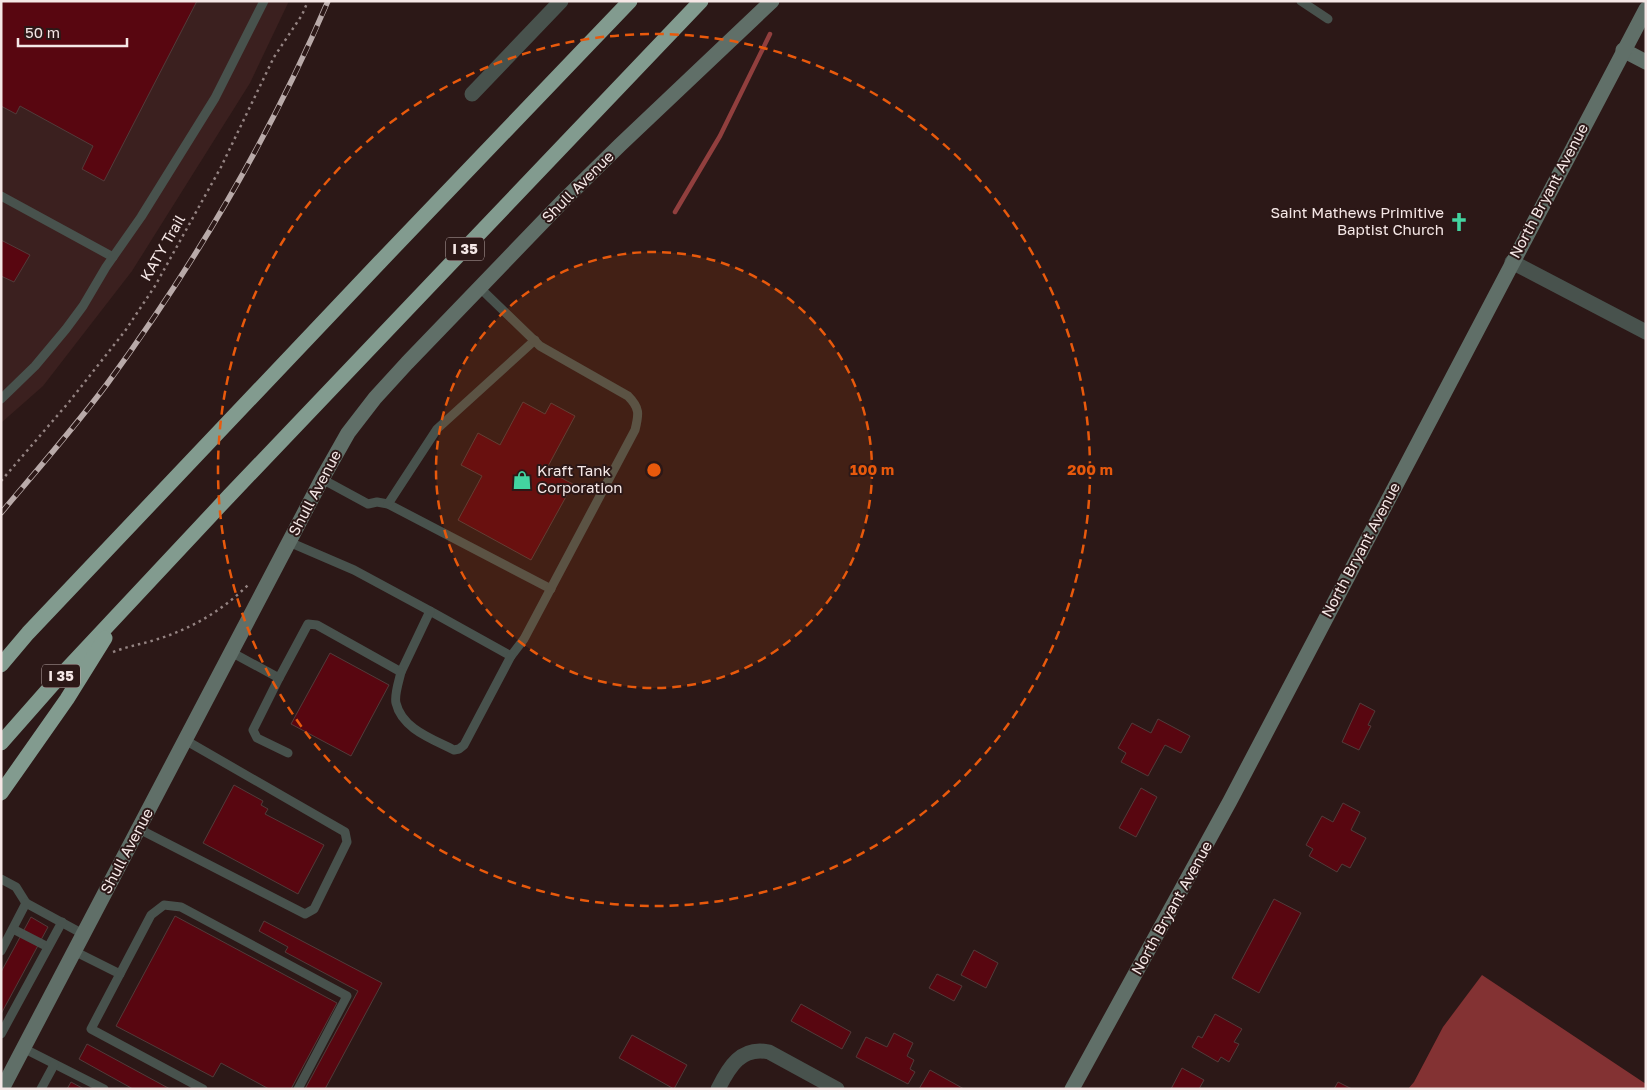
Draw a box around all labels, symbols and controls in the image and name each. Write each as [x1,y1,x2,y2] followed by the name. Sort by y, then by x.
[18,15,126,47] scale bar
[25,23,60,41] text: 50 m
[1505,120,1591,261] street label: North Bryant Avenue
[538,146,617,226] street label: Shull Avenue
[1270,203,1444,238] place label: Saint Mathews Primitive Baptist Church
[136,211,188,284] street label: KATY Trail
[1448,211,1470,233] church icon: Saint Mathews Primitive Baptist Church
[446,238,484,260] road number: I 35
[284,446,344,538] street label: Shull Avenue
[850,460,894,478] text: 100 m
[1067,460,1113,478] text: 200 m
[537,461,623,496] place label: Kraft Tank Corporation
[645,461,663,479] centre of rings
[511,469,533,491] shop icon: Kraft Tank Corporation
[1317,479,1403,620] street label: North Bryant Avenue
[42,664,80,688] road number: I 35
[96,804,156,896] street label: Shull Avenue
[1127,837,1216,978] street label: North Bryant Avenue

